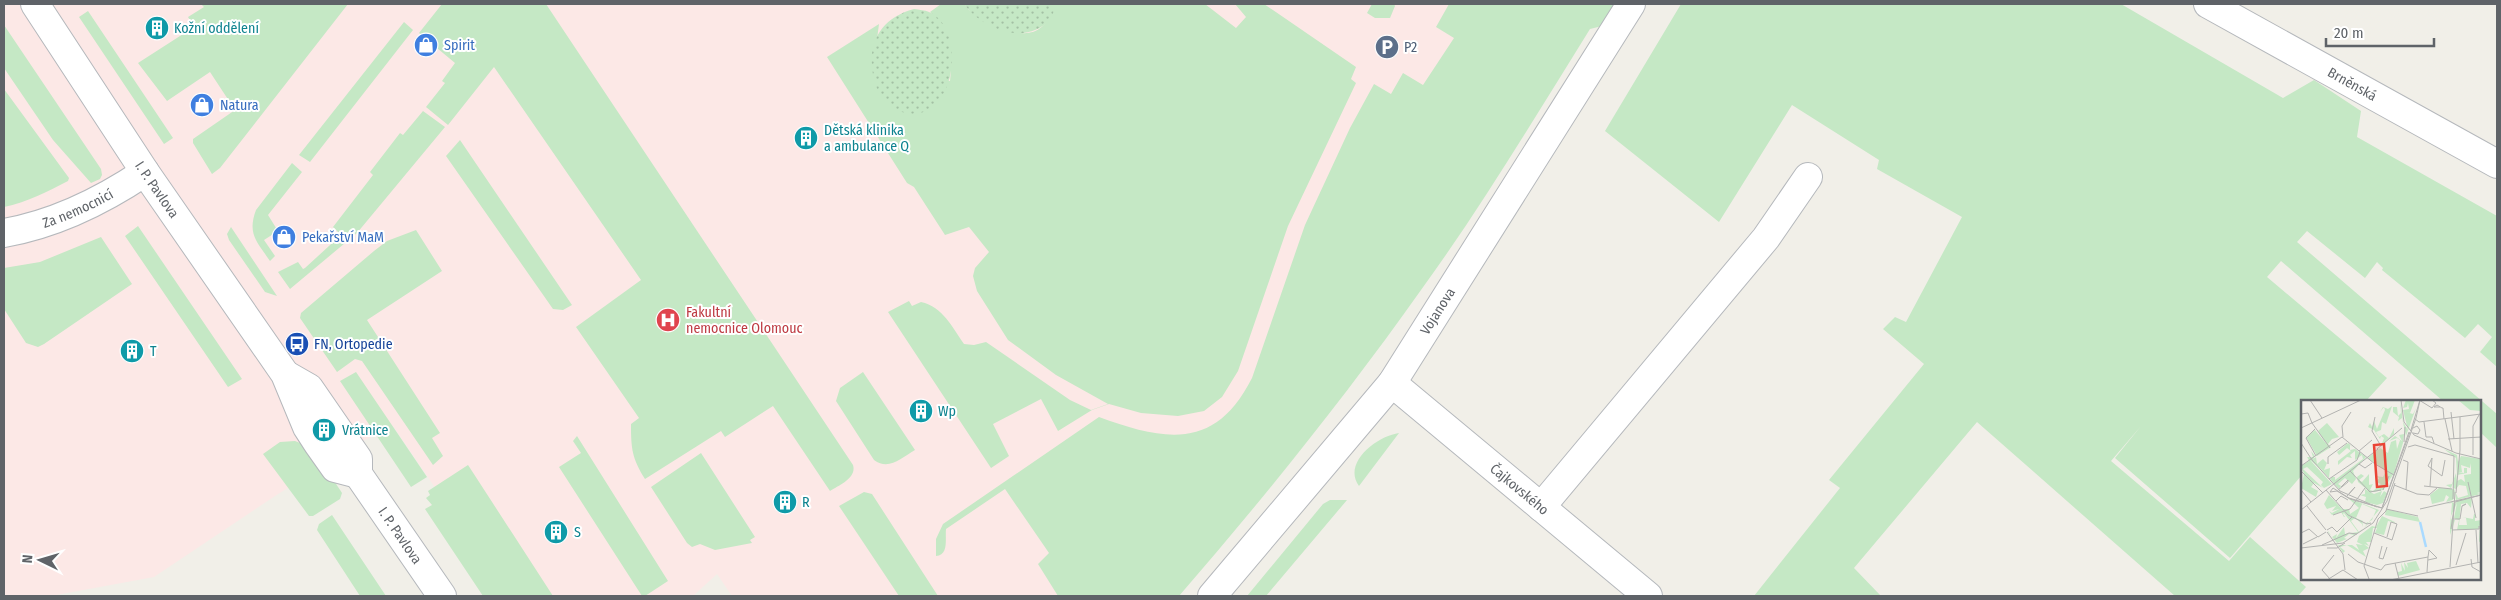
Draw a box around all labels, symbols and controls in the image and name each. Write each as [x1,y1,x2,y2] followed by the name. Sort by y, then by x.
[144,15,170,41] building icon: Kožní oddělení
[2326,15,2434,47] scale bar
[174,20,259,37] place label: Kožní oddělení
[2334,24,2364,42] text: 20 m
[413,32,439,58] shop icon: Spirit
[1374,34,1400,60] parking icon: P2
[444,37,475,54] place label: Spirit
[1404,39,1417,56] place label: P2
[2325,64,2380,105] street label: Brněnská
[189,92,215,118] shop icon: Natura
[220,97,259,114] place label: Natura
[824,122,909,155] place label: Dětská klinika a ambulance Q
[793,125,819,151] building icon: Dětská klinika a ambulance Q
[131,158,182,221] street label: I. P. Pavlova
[41,185,117,232] street label: Za nemocnicí
[271,224,297,250] shop icon: Pekařství MaM
[302,229,384,246] place label: Pekařství MaM
[1417,285,1459,338] street label: Vojanova
[686,304,802,337] place label: Fakultní nemocnice Olomouc
[655,307,681,333] hospital icon: Fakultní nemocnice Olomouc
[284,331,310,357] bus stop icon: FN, Ortopedie
[314,336,393,353] place label: FN, Ortopedie
[119,338,145,364] building icon: T
[150,343,157,360] place label: T
[908,398,934,424] building icon: Wp
[2301,400,2481,580] inset map
[938,403,956,420] place label: Wp
[311,417,337,443] building icon: Vrátnice
[342,422,389,439] place label: Vrátnice
[1486,459,1552,519] street label: Čajkovského
[772,489,798,515] building icon: R
[802,494,810,511] place label: R
[374,504,425,567] street label: I. P. Pavlova
[543,519,569,545] building icon: S
[574,524,581,541] place label: S
[15,535,65,585] north arrow
[19,554,36,564] text: N

